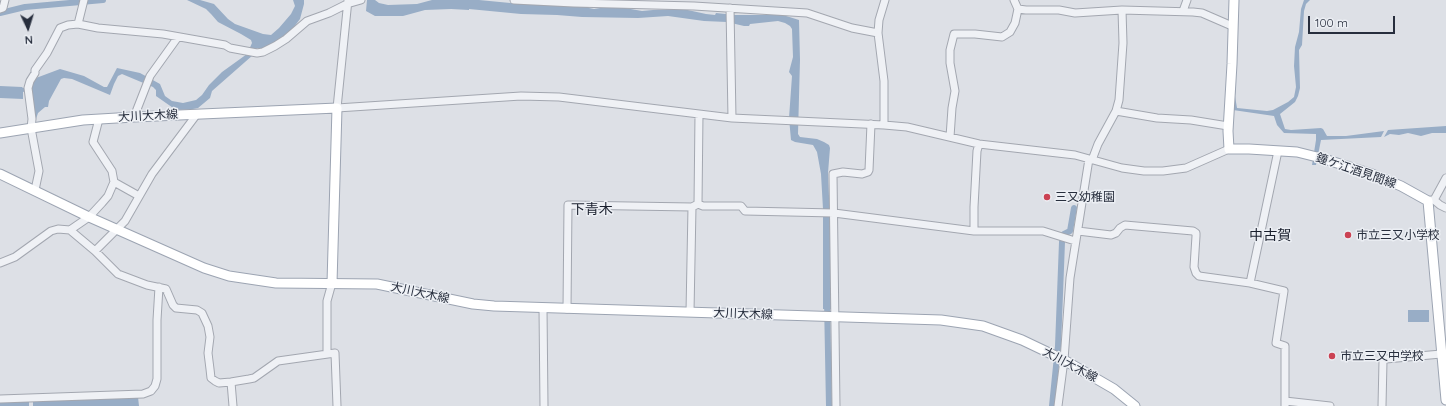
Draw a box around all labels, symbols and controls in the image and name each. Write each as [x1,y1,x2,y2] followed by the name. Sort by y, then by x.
[8,8,48,48] north arrow
[1310,8,1397,34] scale bar
[1315,15,1348,30] text: 100 m
[24,33,33,47] text: N
[118,107,178,125] street label: 大川大木線
[1314,151,1398,191] street label: 鐘ケ江酒見間線
[1055,190,1115,204] place label: 三又幼稚園
[1042,192,1052,202] marker: 三又幼稚園
[571,202,613,218] district label: 下青木
[1249,228,1291,244] district label: 中古賀
[1356,228,1440,242] place label: 市立三又小学校
[1343,230,1353,240] marker: 市立三又小学校
[389,280,451,306] street label: 大川大木線
[713,306,773,322] street label: 大川大木線
[1040,345,1100,385] street label: 大川大木線
[1340,349,1424,363] place label: 市立三又中学校
[1327,351,1337,361] marker: 市立三又中学校

